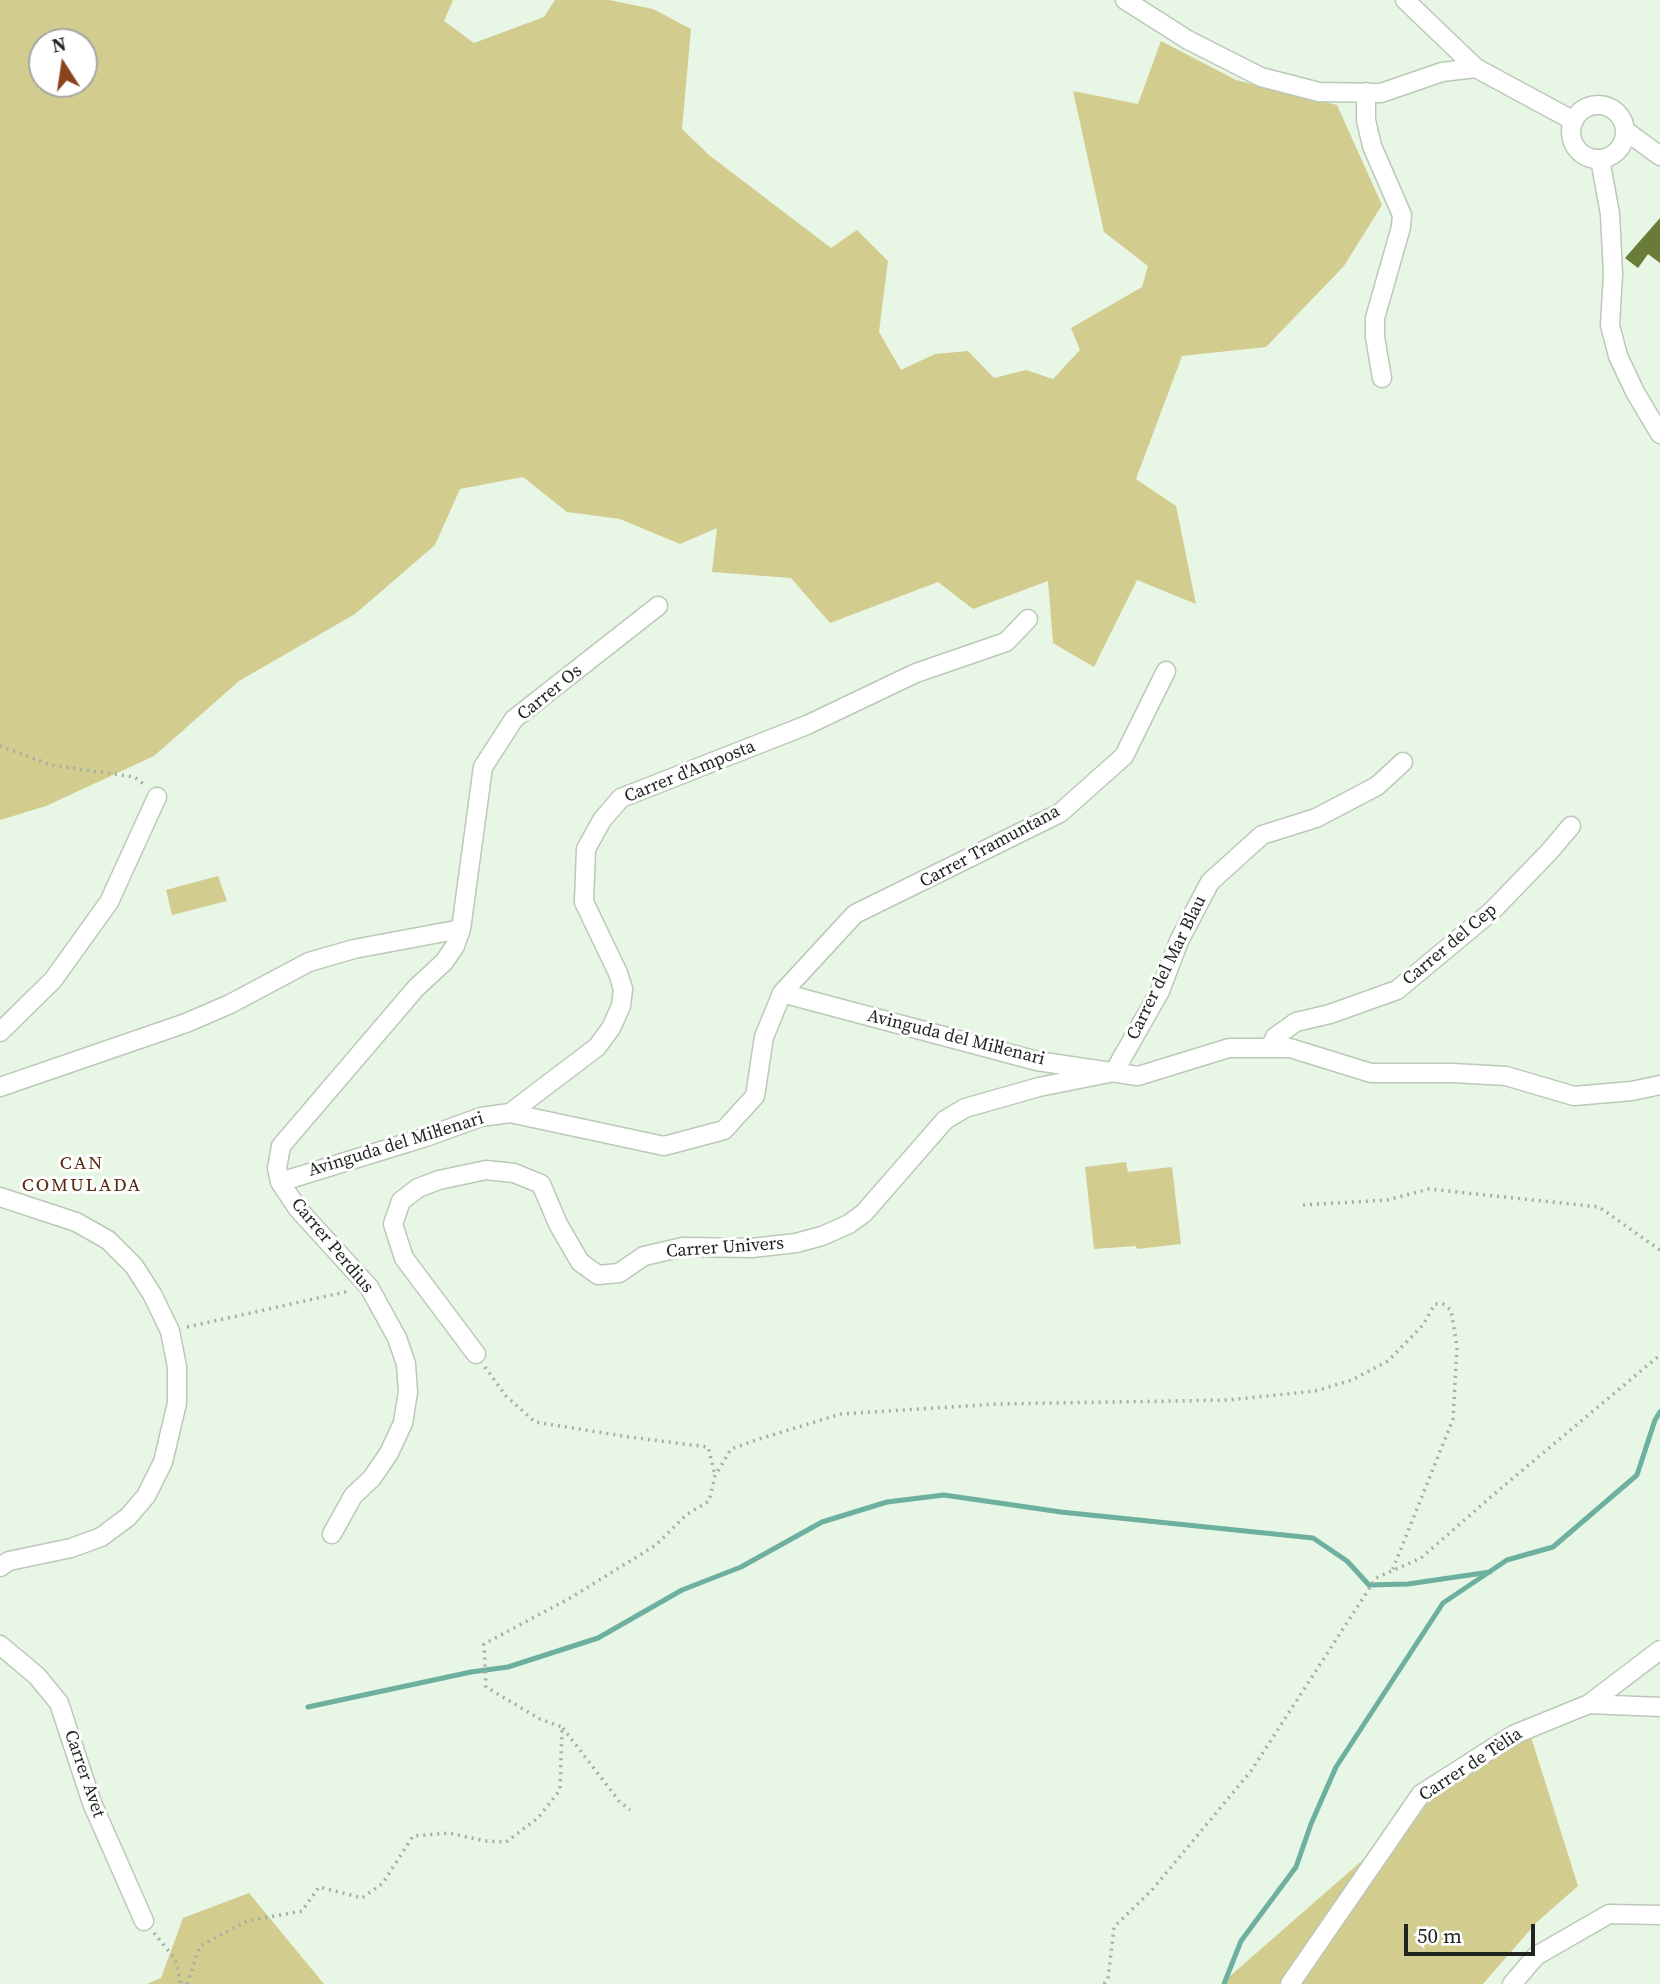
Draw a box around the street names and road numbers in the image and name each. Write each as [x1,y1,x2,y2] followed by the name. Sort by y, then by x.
[513,660,587,726] street label: Carrer Os
[621,736,759,808] street label: Carrer d'Amposta
[916,801,1064,893] street label: Carrer Tramuntana
[1123,892,1211,1044] street label: Carrer del Mar Blau
[1399,899,1501,991] street label: Carrer del Cep
[865,1005,1047,1071] street label: Avinguda del Mil·lenari
[306,1108,486,1182] street label: Avinguda del Mil·lenari
[286,1194,378,1298] street label: Carrer Perdius
[665,1233,785,1263] street label: Carrer Univers
[1415,1724,1527,1806] street label: Carrer de Tèlia
[59,1727,109,1821] street label: Carrer Avet

